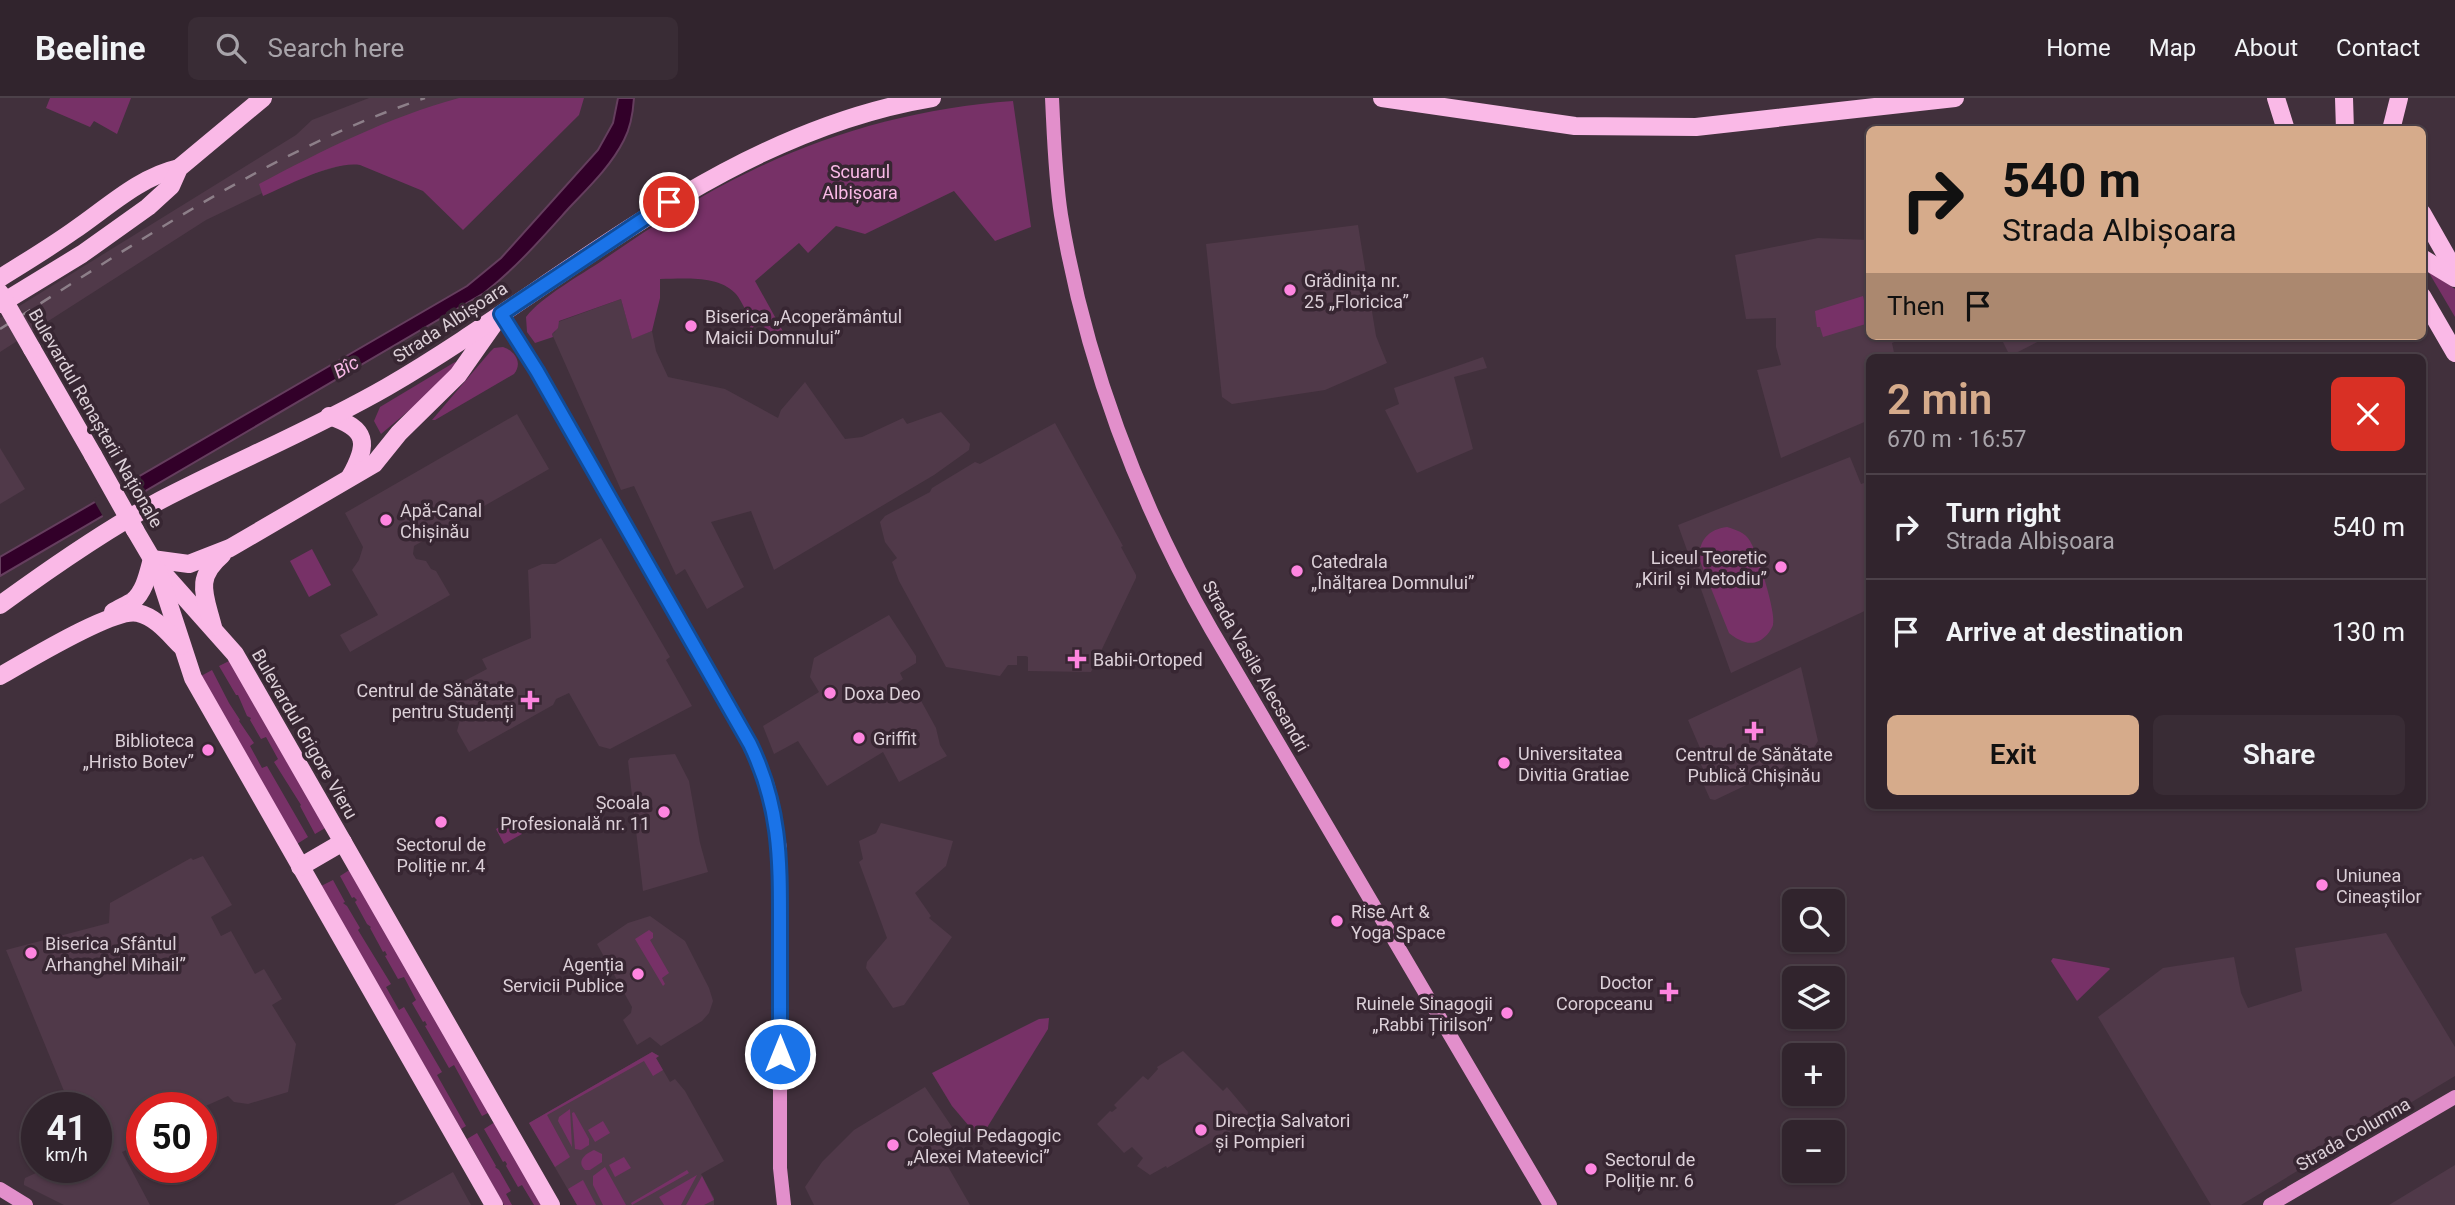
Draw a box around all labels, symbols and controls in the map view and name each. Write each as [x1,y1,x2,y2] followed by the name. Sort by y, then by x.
[188,17,678,80] search box
[35,29,146,68] text: Beeline
[212,29,250,67] icon: search
[268,33,404,63] text: Search here
[2046,34,2111,62] text: Home
[2149,34,2196,62] text: Map
[2234,34,2298,62] text: About
[2336,34,2420,62] text: Contact
[2002,152,2141,209] text: 540 m
[1887,154,1978,245] icon: right
[822,161,898,204] park label: Scuarul Albișoara
[639,172,699,232] pin
[650,183,688,221] icon: arrive
[2002,211,2237,249] text: Strada Albișoara
[1304,270,1409,312] place label: Grădinița nr. 25 „Floricica”
[389,277,512,368] street label: Strada Albișoara
[1282,282,1298,298] marker: Grădinița nr. 25 „Floricica”
[1959,287,1997,325] icon: arrive
[1887,291,1945,321] text: Then
[24,305,167,532] street label: Bulevardul Renașterii Naționale
[705,306,902,348] place label: Biserica „Acoperământul Maicii Domnului”
[683,318,699,334] marker: Biserica „Acoperământul Maicii Domnului”
[329,350,363,383] water label: Bîc
[1887,375,1992,424] text: 2 min
[2331,377,2405,451] button: close
[1887,426,2026,453] text: 670 m · 16:57
[1946,498,2061,528] text: Turn right
[400,500,482,543] place label: Apă-Canal Chișinău
[1887,508,1925,546] icon: right
[378,512,394,528] marker: Apă-Canal Chișinău
[2332,512,2405,542] text: 540 m
[1946,528,2115,555] text: Strada Albișoara
[1636,547,1767,590] place label: Liceul Teoretic „Kiril și Metodiu”
[1311,551,1474,594] place label: Catedrala „Înălțarea Domnului”
[1773,559,1789,575] marker: Liceul Teoretic „Kiril și Metodiu”
[1289,563,1305,579] marker: Catedrala „Înălțarea Domnului”
[1198,577,1314,755] street label: Strada Vasile Alecsandri
[1887,613,1925,651] icon: arrive
[1946,617,2183,647] text: Arrive at destination
[2332,617,2405,647] text: 130 m
[248,645,362,823] street label: Bulevardul Grigore Vieru
[1067,649,1087,669] marker: Babii-Ortoped
[1093,649,1203,670] place label: Babii-Ortoped
[357,680,514,723] place label: Centrul de Sănătate pentru Studenți
[844,683,921,704] place label: Doxa Deo
[822,685,838,701] marker: Doxa Deo
[520,690,540,710] marker: Centrul de Sănătate pentru Studenți
[1887,715,2139,795] button: Exit
[2153,715,2405,795] button: Share
[1744,721,1764,741] marker: Centrul de Sănătate Publică Chișinău
[873,728,917,749] place label: Griffit
[83,730,194,772] place label: Biblioteca „Hristo Botev”
[851,730,867,746] marker: Griffit
[200,742,216,758] marker: Biblioteca „Hristo Botev”
[1518,743,1629,785] place label: Universitatea Divitia Gratiae
[1675,744,1833,787] place label: Centrul de Sănătate Publică Chișinău
[1496,755,1512,771] marker: Universitatea Divitia Gratiae
[500,792,650,834] place label: Școala Profesională nr. 11
[656,804,672,820] marker: Școala Profesională nr. 11
[433,814,449,830] marker: Sectorul de Poliție nr. 4
[396,834,486,877] place label: Sectorul de Poliție nr. 4
[2336,865,2422,908] place label: Uniunea Cineaștilor
[2314,877,2330,893] marker: Uniunea Cineaștilor
[1782,889,1845,1183] map controls
[1782,889,1845,952] button: search
[1351,901,1445,943] place label: Rise Art & Yoga Space
[1329,913,1345,929] marker: Rise Art & Yoga Space
[45,933,186,975] place label: Biserica „Sfântul Arhanghel Mihail”
[23,945,39,961] marker: Biserica „Sfântul Arhanghel Mihail”
[503,954,624,996] place label: Agenția Servicii Publice
[630,966,646,982] marker: Agenția Servicii Publice
[1782,966,1845,1029] button: layers
[1556,972,1653,1014] place label: Doctor Coropceanu
[1659,982,1679,1002] marker: Doctor Coropceanu
[1356,993,1493,1036] place label: Ruinele Sinagogii „Rabbi Țirilson”
[1499,1005,1515,1021] marker: Ruinele Sinagogii „Rabbi Țirilson”
[743,1017,817,1091] position arrow
[1782,1043,1845,1106] button: +
[126,1092,217,1183] speed limit sign: 50
[2292,1093,2414,1175] street label: Strada Columna
[46,1108,87,1149] text: 41
[1215,1110,1350,1153] place label: Direcția Salvatori și Pompieri
[1782,1120,1845,1183] button: −
[1193,1122,1209,1138] marker: Direcția Salvatori și Pompieri
[907,1125,1061,1167] place label: Colegiul Pedagogic „Alexei Mateevici”
[885,1137,901,1153] marker: Colegiul Pedagogic „Alexei Mateevici”
[45,1144,88,1165] text: km/h
[1605,1149,1695,1192] place label: Sectorul de Poliție nr. 6
[1583,1161,1599,1177] marker: Sectorul de Poliție nr. 6

